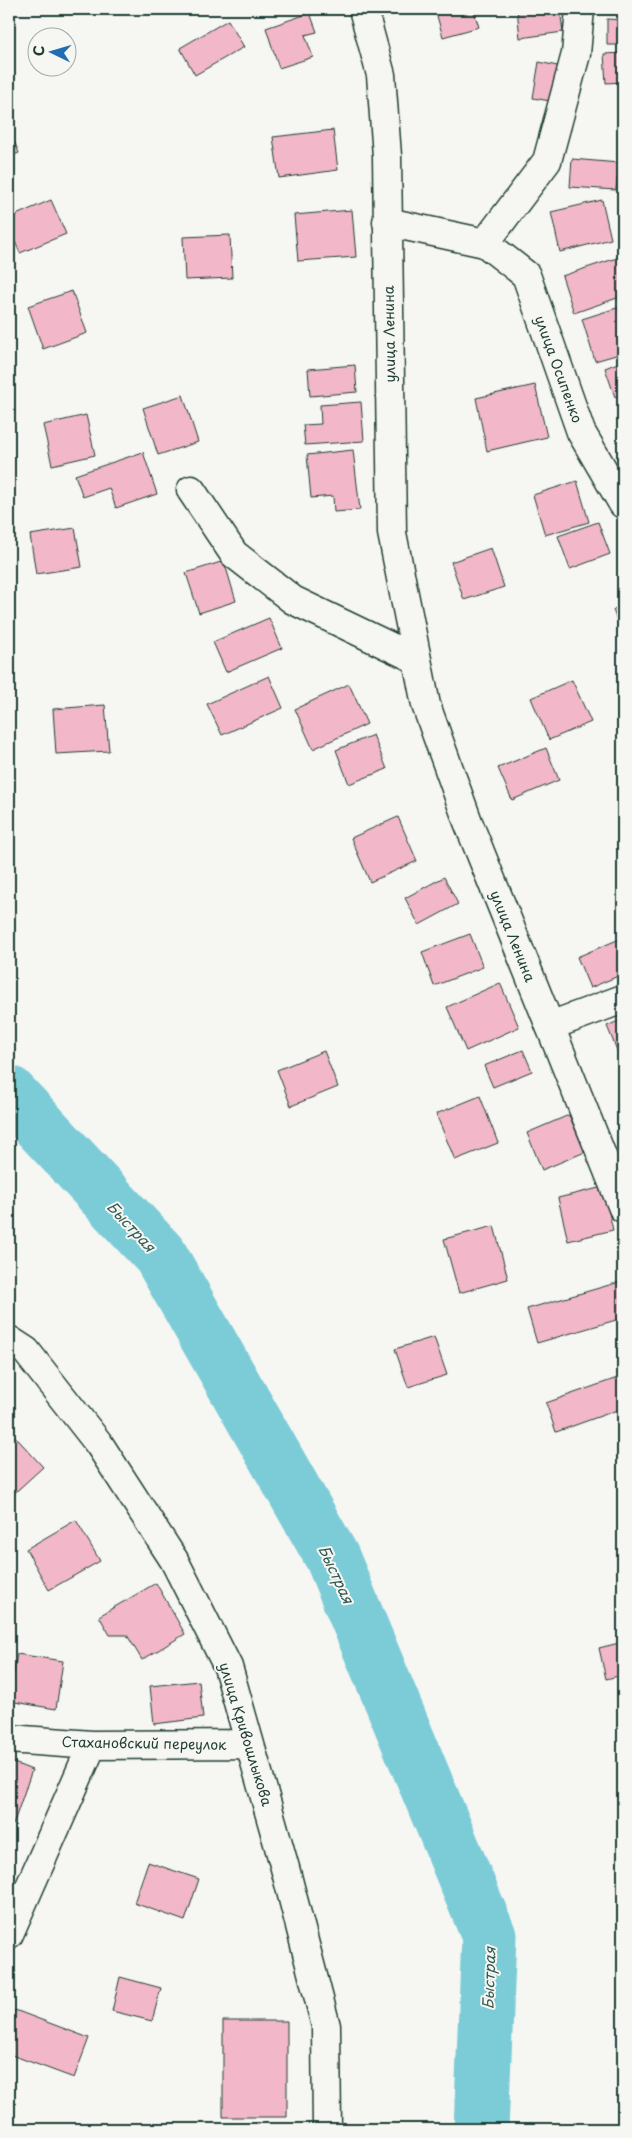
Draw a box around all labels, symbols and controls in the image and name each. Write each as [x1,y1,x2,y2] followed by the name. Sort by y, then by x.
[28,28,78,78] north arrow
[28,45,49,57] text: С
[378,285,400,383] street label: улица Ленина
[530,312,588,426] street label: улица Осипенко
[485,887,541,985] street label: улица Ленина
[102,1195,162,1257] water label: Быстрая
[313,1541,361,1608] water label: Быстрая
[214,1660,278,1809] street label: улица Кривошлыкова
[61,1731,227,1755] street label: Стахановский переулок
[475,1946,501,2009] water label: Быстрая

